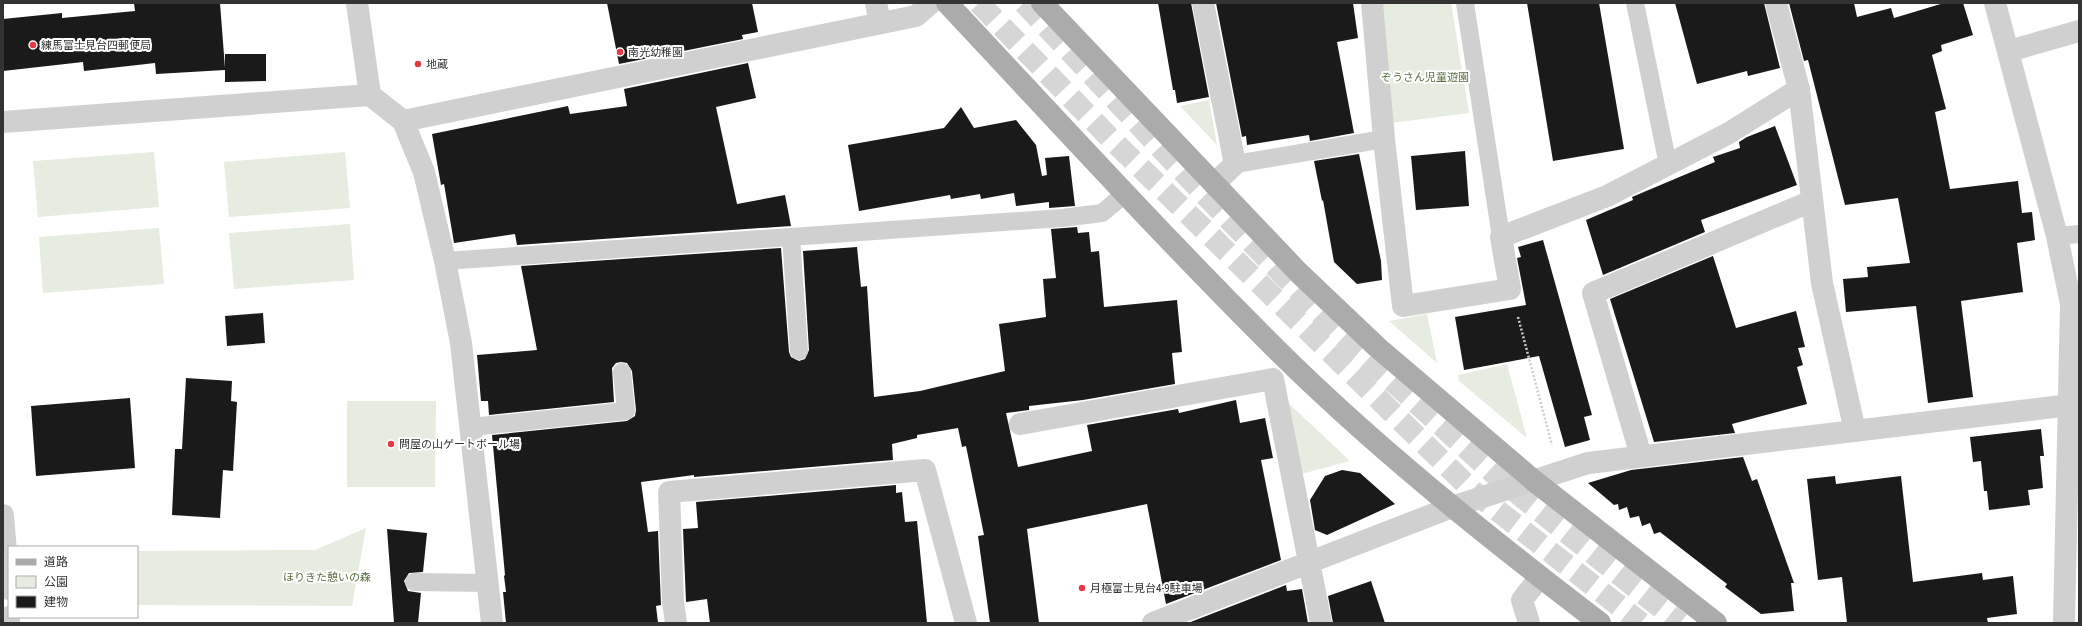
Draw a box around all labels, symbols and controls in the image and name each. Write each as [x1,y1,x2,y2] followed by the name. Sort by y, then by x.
[41,39,151,52] place label: 練馬富士見台四郵便局
[28,40,38,50] marker: 練馬富士見台四郵便局
[628,46,683,59] place label: 南光幼稚園
[615,47,625,57] marker: 南光幼稚園
[426,58,448,71] place label: 地蔵
[413,59,423,69] marker: 地蔵
[1381,71,1469,84] park label: ぞうさん児童遊園
[399,438,520,451] place label: 問屋の山ゲートボール場
[386,439,396,449] marker: 問屋の山ゲートボール場
[8,546,138,618] legend
[44,555,68,569] text: 道路
[283,571,371,584] park label: ほりきた憩いの森
[44,575,68,589] text: 公園
[1090,582,1203,595] place label: 月極富士見台4-9駐車場
[1077,583,1087,593] marker: 月極富士見台4-9駐車場
[44,595,68,609] text: 建物

